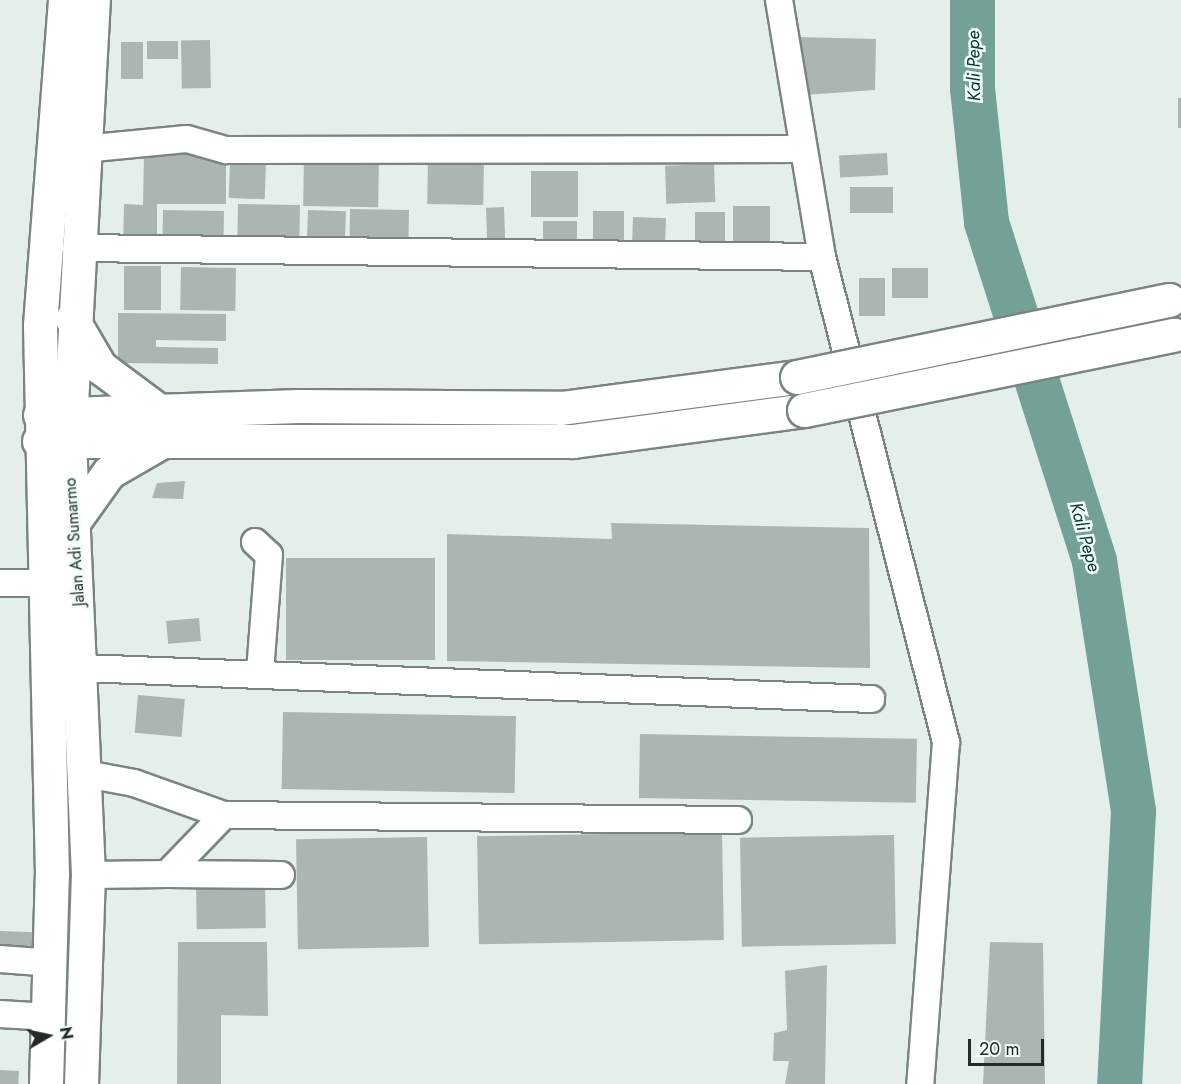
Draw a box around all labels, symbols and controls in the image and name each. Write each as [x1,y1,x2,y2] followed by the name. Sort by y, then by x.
[963,30,985,102] water label: Kali Pepe
[61,477,89,607] street label: Jalan Adi Sumarmo
[1065,500,1105,574] water label: Kali Pepe
[18,1006,78,1066] north arrow
[54,1025,79,1041] text: N
[971,1027,1048,1065] scale bar
[979,1036,1019,1062] text: 20 m

